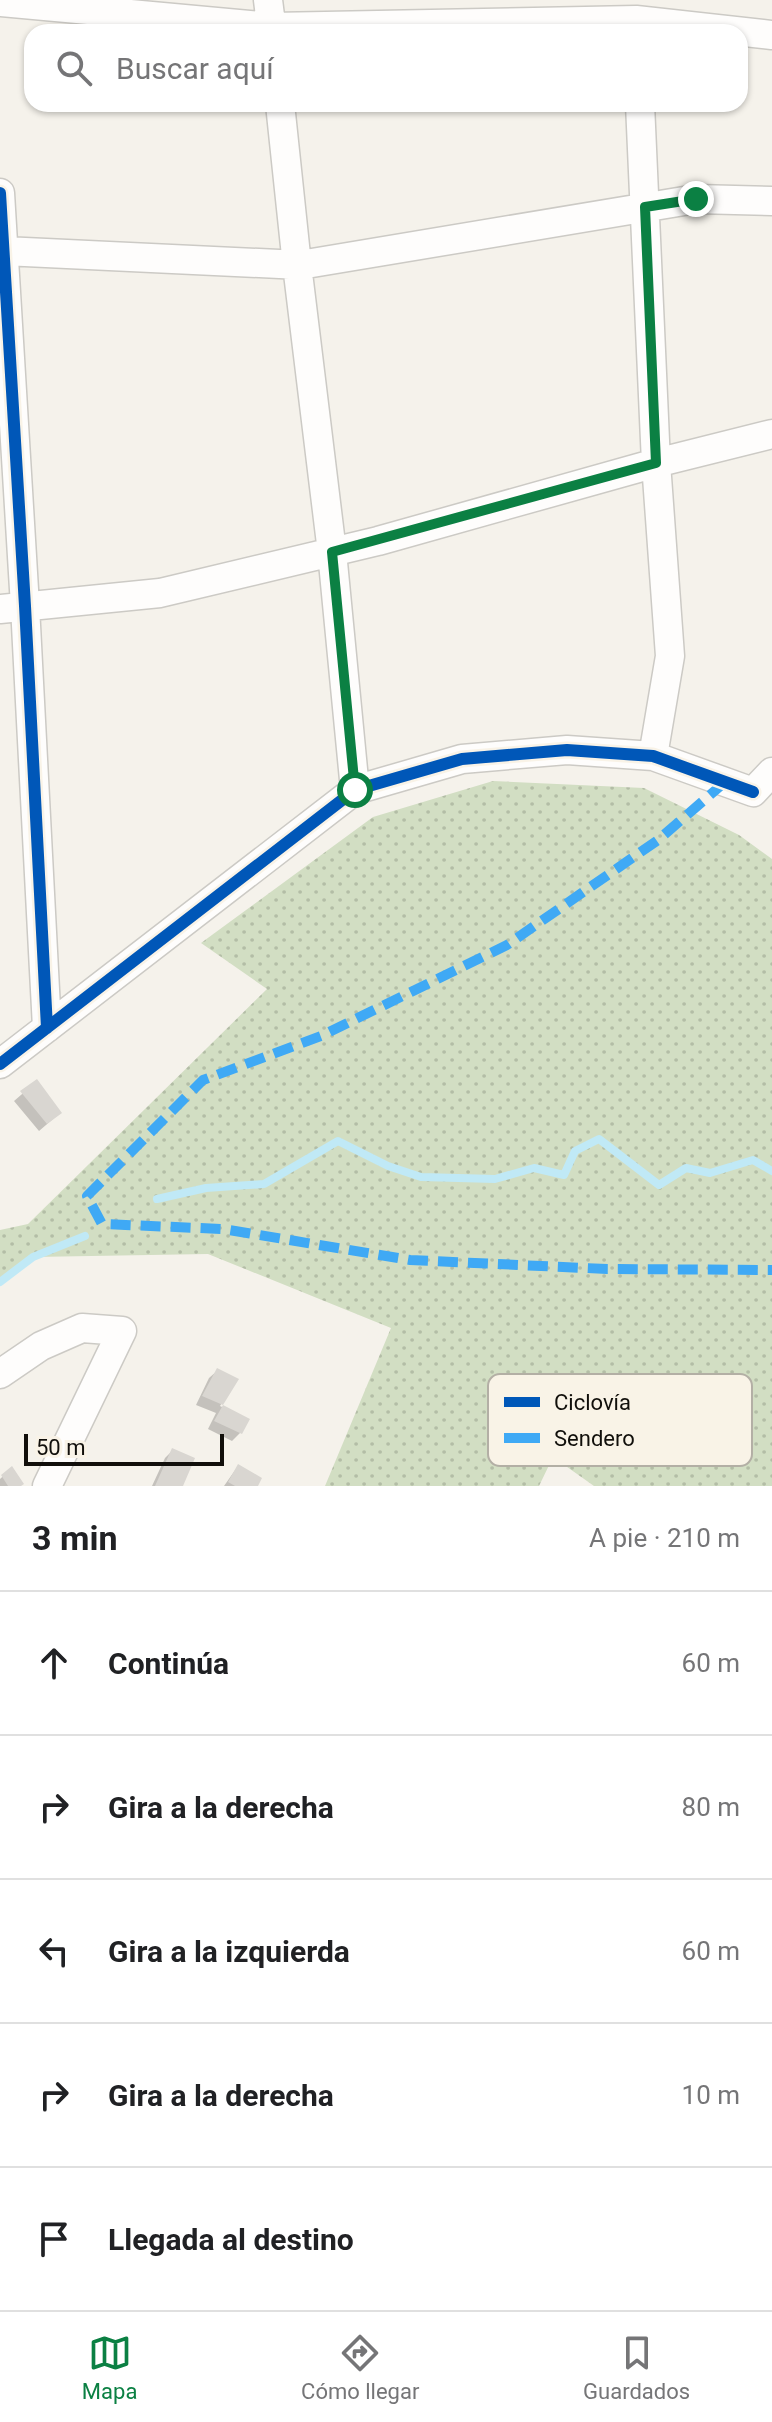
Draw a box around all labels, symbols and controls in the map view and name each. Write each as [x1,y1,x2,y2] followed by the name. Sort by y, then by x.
[24,24,748,112] search box
[52,46,96,90] icon: search
[116,51,274,86] text: Buscar aquí
[678,181,714,217] route end
[337,772,373,808] route start
[488,1374,752,1466] legend
[554,1390,631,1415] text: Ciclovía
[554,1426,635,1451] text: Sendero
[24,1430,224,1466] scale bar
[36,1435,85,1460] text: 50 m
[32,1518,117,1558] text: 3 min
[589,1523,740,1553] text: A pie · 210 m
[32,1641,76,1685] icon: ahead
[108,1646,229,1681] text: Continúa
[682,1648,740,1678] text: 60 m
[32,1785,76,1829] icon: right
[108,1790,334,1825] text: Gira a la derecha
[682,1792,740,1822] text: 80 m
[32,1929,76,1973] icon: left
[108,1934,350,1969] text: Gira a la izquierda
[682,1936,740,1966] text: 60 m
[32,2073,76,2117] icon: right
[108,2078,334,2113] text: Gira a la derecha
[682,2080,740,2110] text: 10 m
[32,2217,76,2261] icon: arrive
[108,2222,354,2257] text: Llegada al destino
[82,2331,137,2404] tab: Mapa
[301,2331,419,2404] tab: Cómo llegar
[583,2331,690,2404] tab: Guardados

